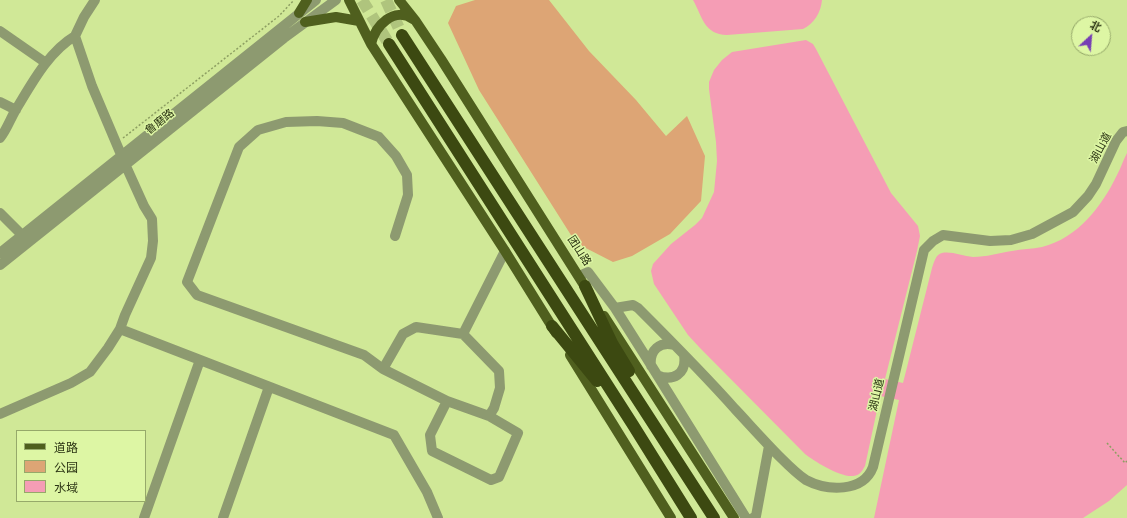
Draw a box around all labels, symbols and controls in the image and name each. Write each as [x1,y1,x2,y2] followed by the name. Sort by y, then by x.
[1071,16,1111,56] north arrow
[1088,18,1103,34] text: 北
[143,106,177,138] street label: 鲁磨路
[1087,130,1115,166] street label: 湖山道
[564,234,594,268] street label: 团山路
[867,377,887,413] street label: 湖山道
[16,430,146,502] legend
[54,441,78,455] text: 道路
[54,461,78,475] text: 公园
[54,481,78,495] text: 水域

